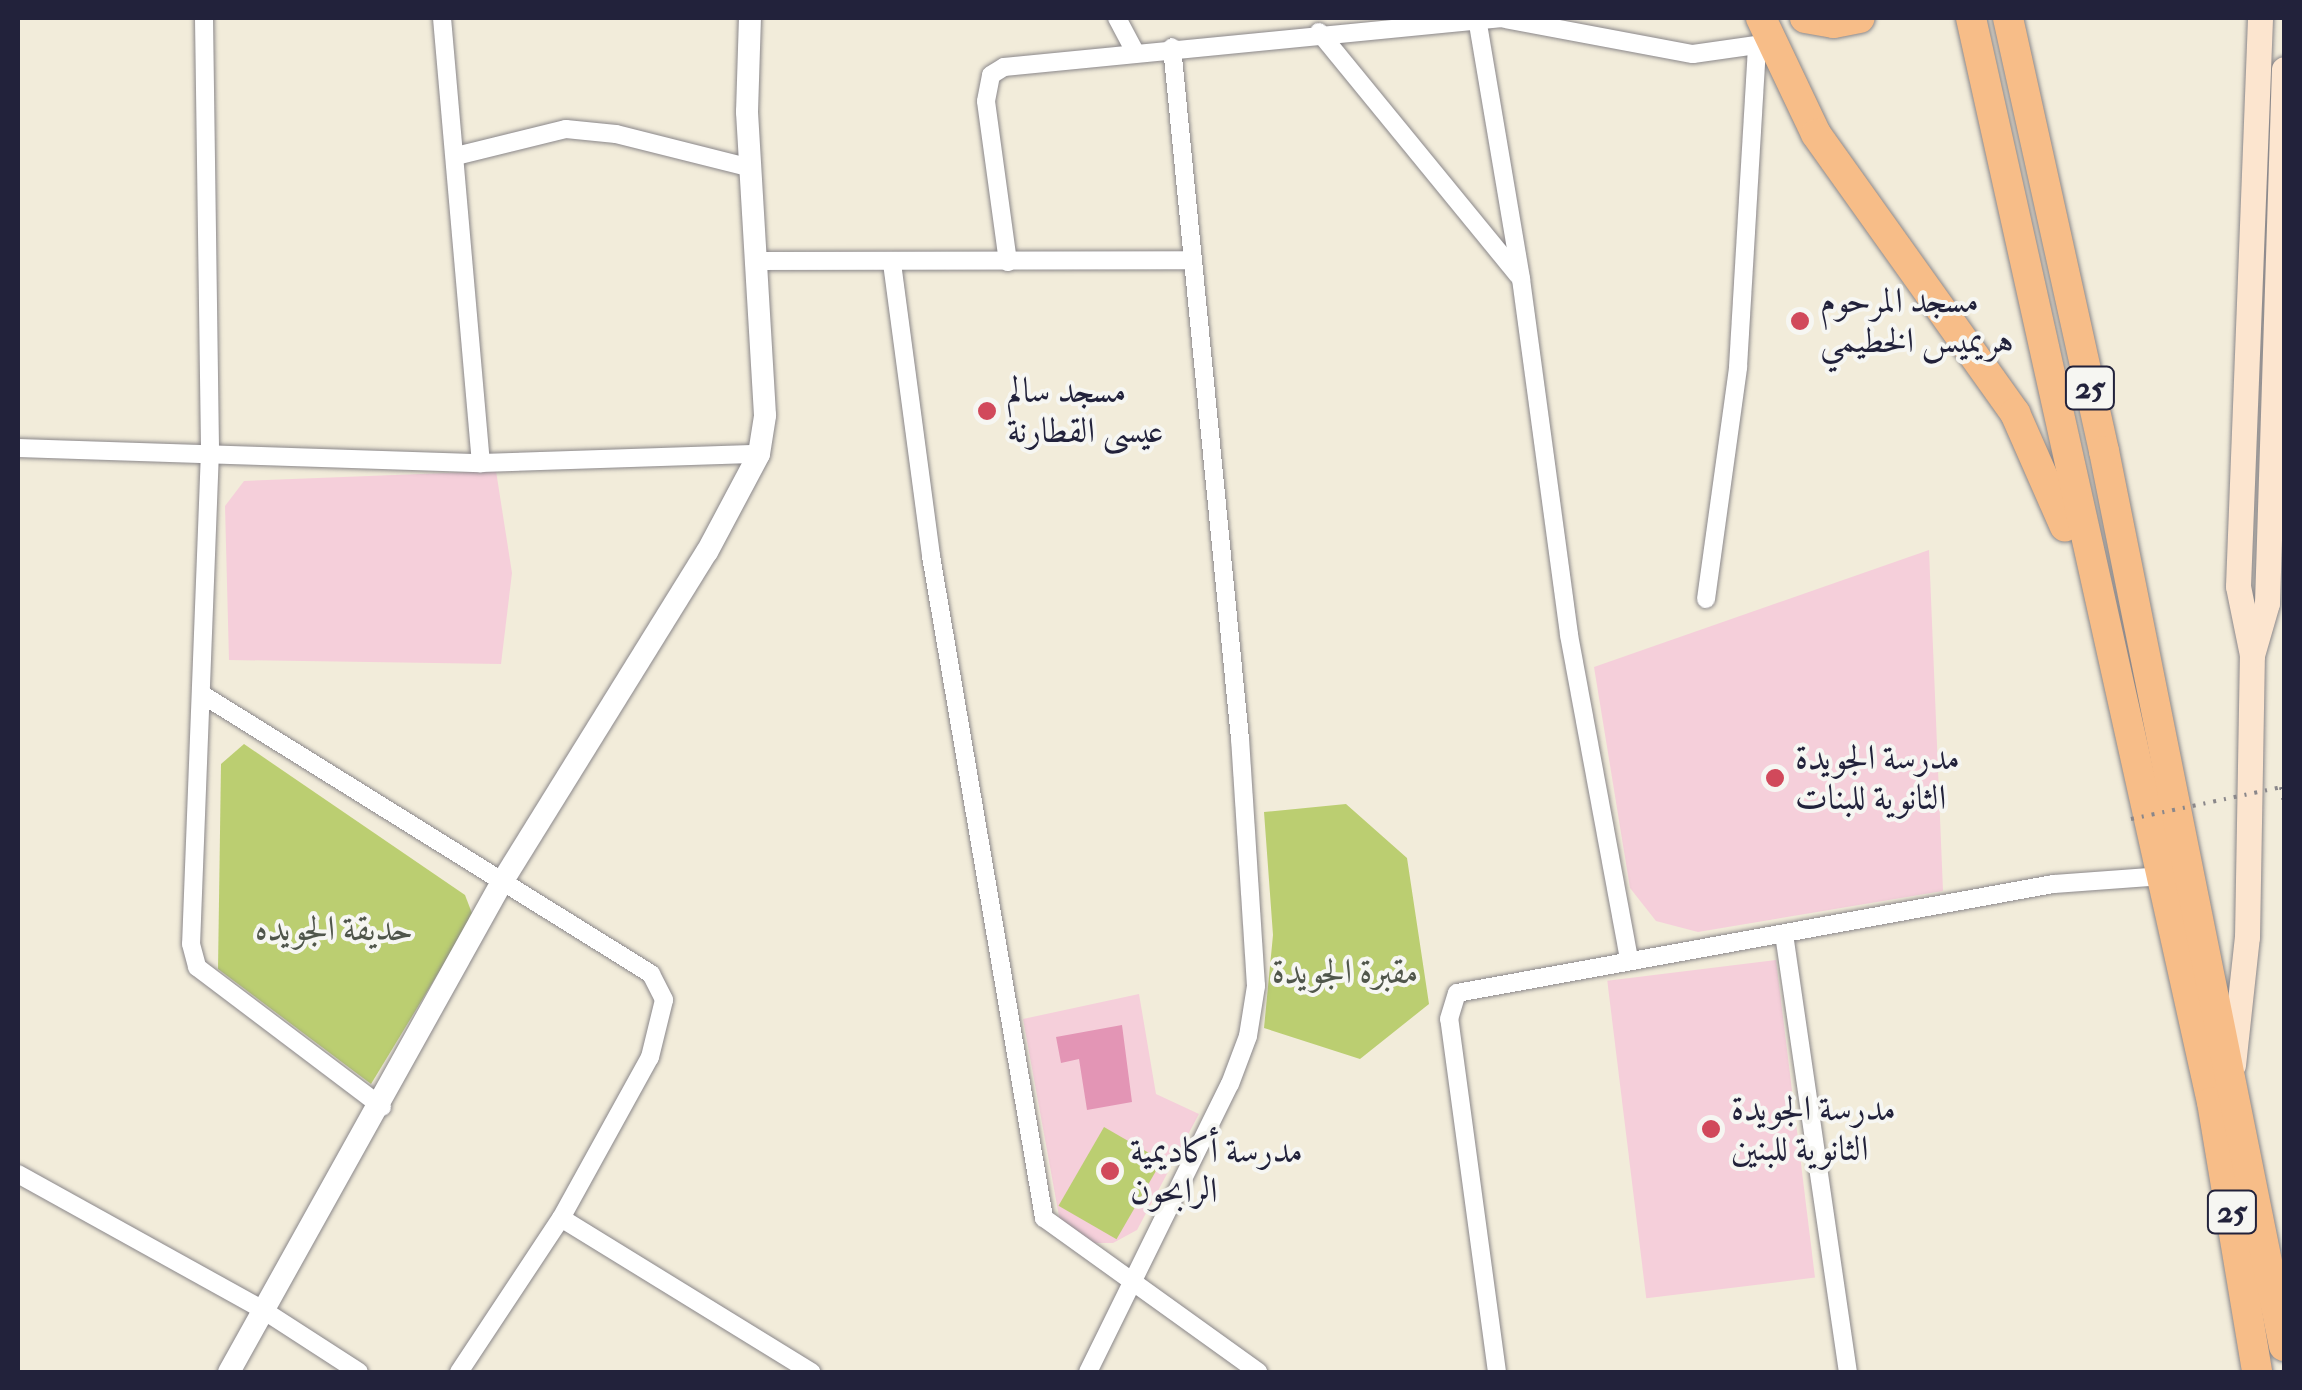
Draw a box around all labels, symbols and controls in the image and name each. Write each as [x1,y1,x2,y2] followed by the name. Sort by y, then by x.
[1820,280,2014,362] place label: مسجد المرحوم هريميس الخطيمي
[1789,310,1811,332] marker: مسجد المرحوم هريميس الخطيمي
[2062,361,2118,415] road number: 25
[1007,370,1164,452] place label: مسجد سالم عيسى القطارنة
[976,400,998,422] marker: مسجد سالم عيسى القطارنة
[1795,737,1960,819] place label: مدرسة الجويدة الثانوية للبنات
[1764,767,1786,789] marker: مدرسة الجويدة الثانوية للبنات
[255,908,413,950] park label: حديقة الجويده
[1272,951,1418,993] park label: مقبرة الجويدة
[1731,1088,1896,1170] place label: مدرسة الجويدة الثانوية للبنين
[1700,1118,1722,1140] marker: مدرسة الجويدة الثانوية للبنين
[1130,1130,1303,1212] place label: مدرسة أكاديمية الرابحون
[1099,1160,1121,1182] marker: مدرسة أكاديمية الرابحون
[2204,1185,2260,1239] road number: 25

